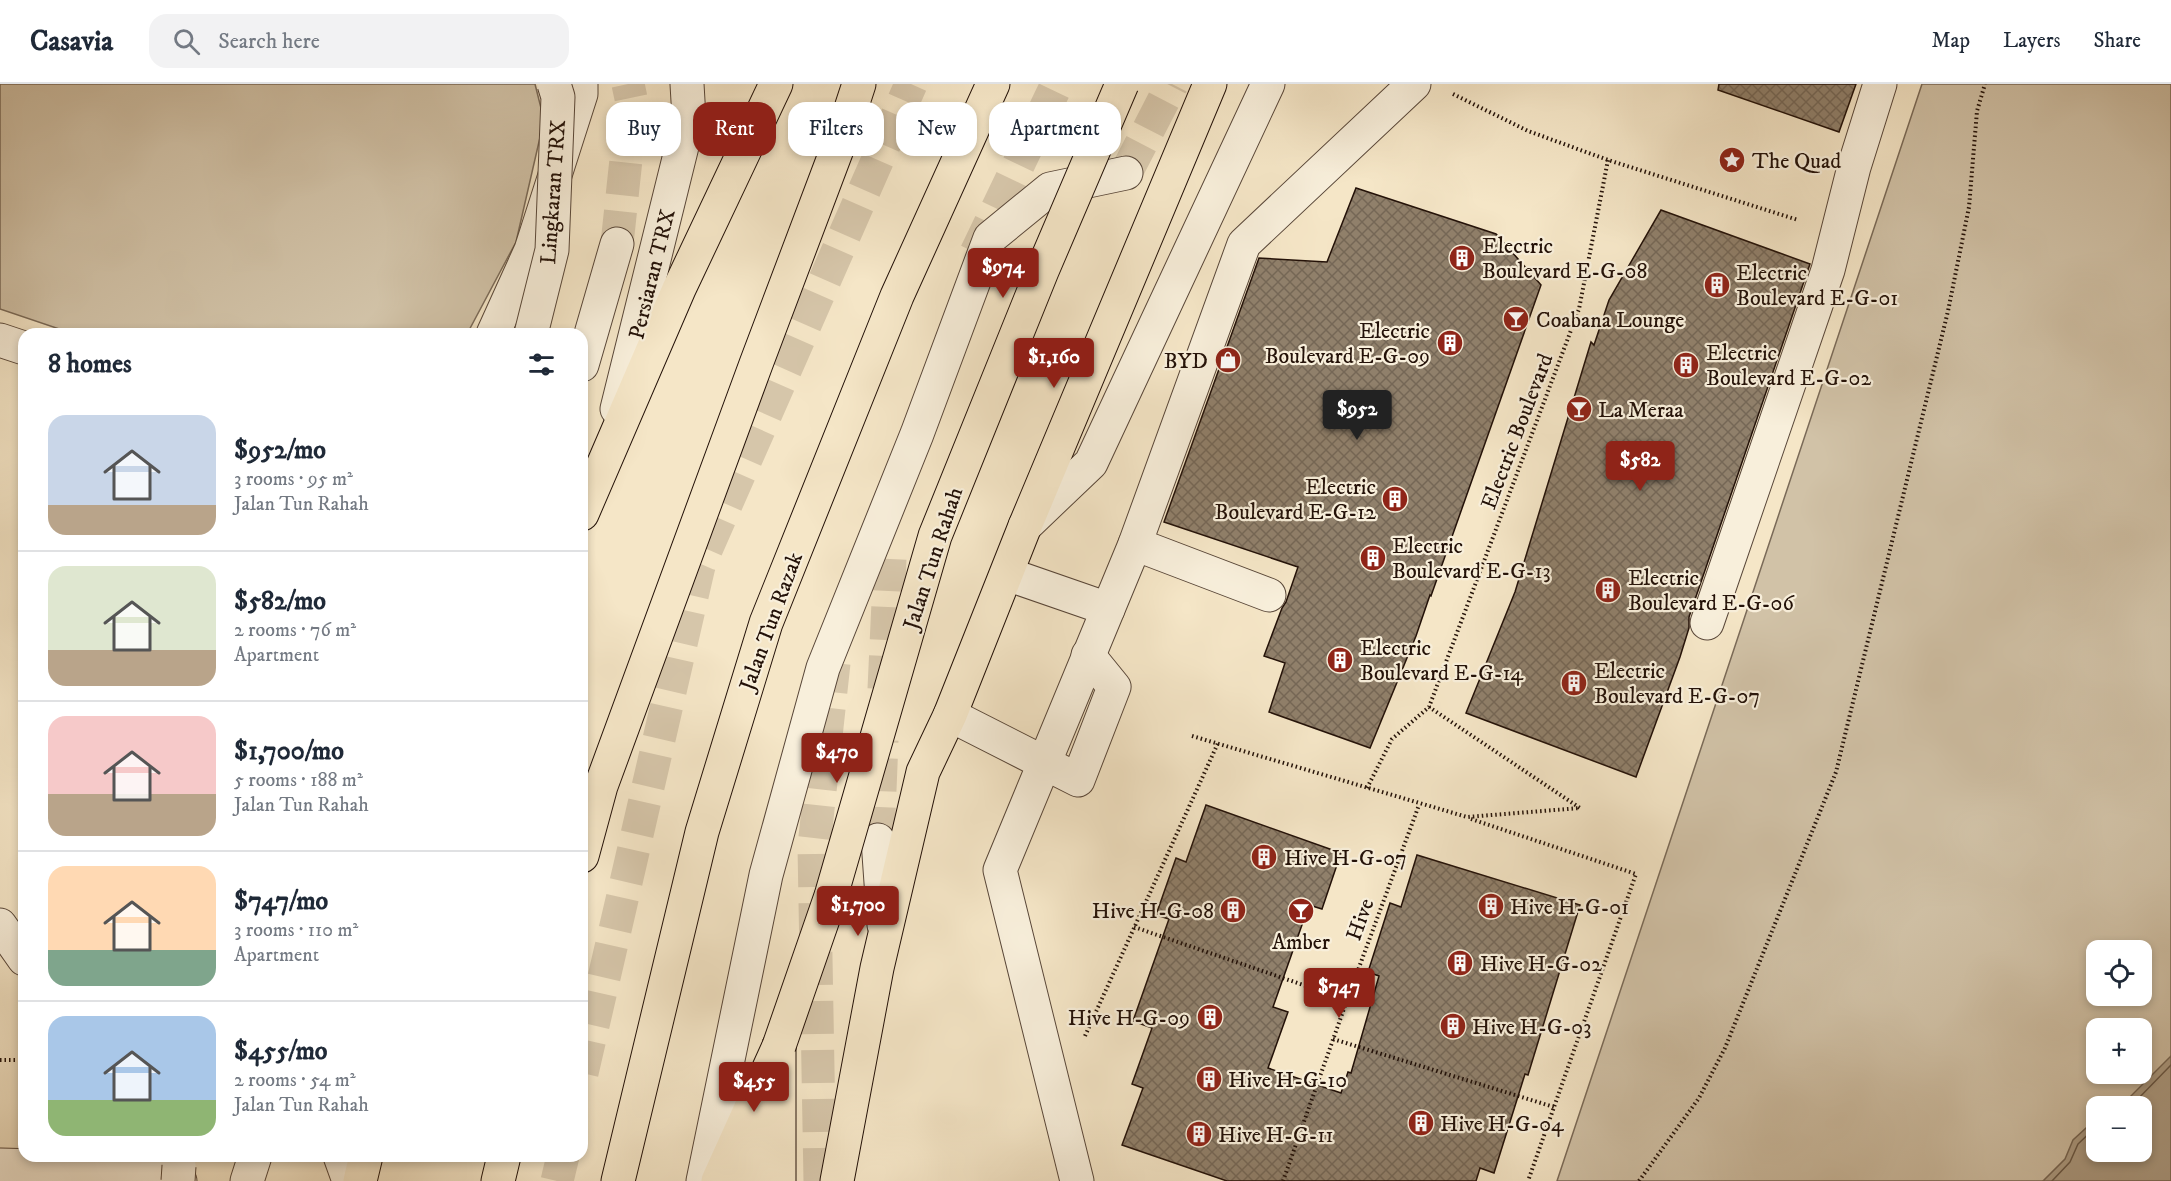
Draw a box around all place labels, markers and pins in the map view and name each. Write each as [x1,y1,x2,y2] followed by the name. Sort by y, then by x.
[1717,145,1747,175] place icon: The Quad
[1752,148,1841,175] place label: The Quad
[1482,233,1647,285] place label: Electric Boulevard E-G-08
[1447,243,1477,273] building icon: Electric Boulevard E-G-08
[967,248,1039,299] pin: $974
[1736,260,1898,312] place label: Electric Boulevard E-G-01
[1702,270,1732,300] building icon: Electric Boulevard E-G-01
[1501,304,1531,334] bar icon: Coabana Lounge
[1536,307,1684,334] place label: Coabana Lounge
[1265,318,1430,370] place label: Electric Boulevard E-G-09
[1435,328,1465,358] building icon: Electric Boulevard E-G-09
[1005,338,1103,389] pin: $1,160
[1706,340,1871,392] place label: Electric Boulevard E-G-02
[1213,345,1243,375] shop icon: BYD
[1164,348,1208,375] place label: BYD
[1671,350,1701,380] building icon: Electric Boulevard E-G-02
[1321,390,1393,441] pin: $952
[1564,394,1594,424] bar icon: La Meraa
[1598,397,1684,424] place label: La Meraa
[1604,441,1676,492] pin: $582
[1215,474,1376,526] place label: Electric Boulevard E-G-12
[1380,484,1410,514] building icon: Electric Boulevard E-G-12
[1392,533,1551,585] place label: Electric Boulevard E-G-13
[1358,543,1388,573] building icon: Electric Boulevard E-G-13
[1628,565,1795,617] place label: Electric Boulevard E-G-06
[1593,575,1623,605] building icon: Electric Boulevard E-G-06
[1360,635,1525,687] place label: Electric Boulevard E-G-14
[1325,645,1355,675] building icon: Electric Boulevard E-G-14
[1594,658,1760,710] place label: Electric Boulevard E-G-07
[1559,668,1589,698] building icon: Electric Boulevard E-G-07
[801,733,873,784] pin: $470
[1249,842,1279,872] building icon: Hive H-G-07
[1284,845,1407,872] place label: Hive H-G-07
[809,886,907,937] pin: $1,700
[1476,891,1506,921] building icon: Hive H-G-01
[1510,894,1629,921] place label: Hive H-G-01
[1218,895,1248,925] building icon: Hive H-G-08
[1286,896,1316,926] bar icon: Amber
[1092,898,1214,925] place label: Hive H-G-08
[1272,929,1331,956] place label: Amber
[1445,948,1475,978] building icon: Hive H-G-02
[1480,951,1602,978] place label: Hive H-G-02
[1303,968,1375,1019] pin: $747
[1195,1002,1225,1032] building icon: Hive H-G-09
[1068,1005,1190,1032] place label: Hive H-G-09
[1438,1011,1468,1041] building icon: Hive H-G-03
[1472,1014,1591,1041] place label: Hive H-G-03
[718,1062,790,1113] pin: $455
[1194,1064,1224,1094] building icon: Hive H-G-10
[1228,1067,1347,1094] place label: Hive H-G-10
[1406,1108,1436,1138] building icon: Hive H-G-04
[1440,1111,1565,1138] place label: Hive H-G-04
[1184,1119,1214,1149] building icon: Hive H-G-11
[1218,1122,1333,1149] place label: Hive H-G-11

